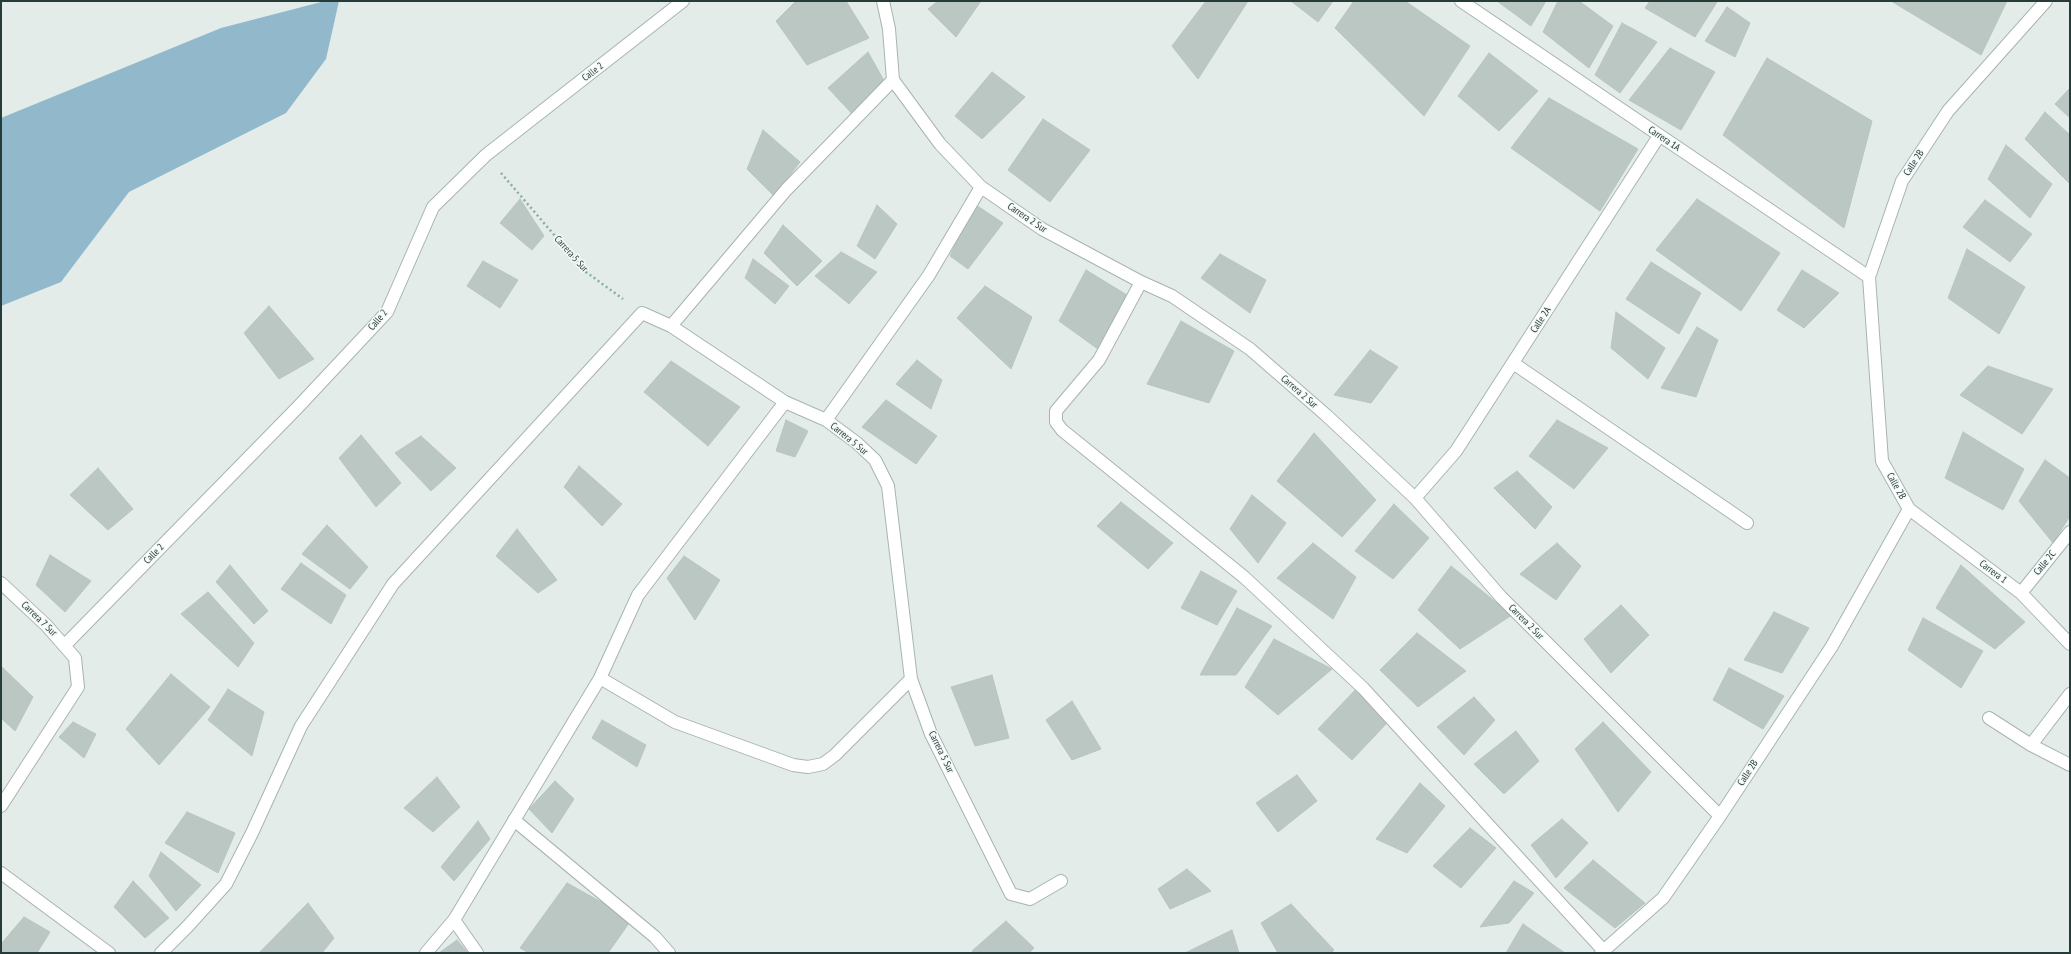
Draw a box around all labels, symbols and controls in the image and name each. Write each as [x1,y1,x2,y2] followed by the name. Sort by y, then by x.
[580,60,606,84] street label: Calle 2
[1646,124,1682,154] street label: Carrera 1A
[1901,148,1927,178] street label: Calle 2B
[1005,200,1049,236] street label: Carrera 2 Sur
[552,233,590,275] street label: Carrera 5 Sur
[1528,305,1554,335] street label: Calle 2A
[366,307,390,333] street label: Calle 2
[1278,373,1320,411] street label: Carrera 2 Sur
[828,420,870,458] street label: Carrera 5 Sur
[1884,471,1908,501] street label: Calle 2B
[141,541,167,567] street label: Calle 2
[2031,548,2059,578] street label: Calle 2C
[1977,558,2009,586] street label: Carrera 1
[19,599,59,639] street label: Carrera 7 Sur
[1506,602,1546,642] street label: Carrera 2 Sur
[926,729,956,775] street label: Carrera 5 Sur
[1735,758,1761,788] street label: Calle 2B

